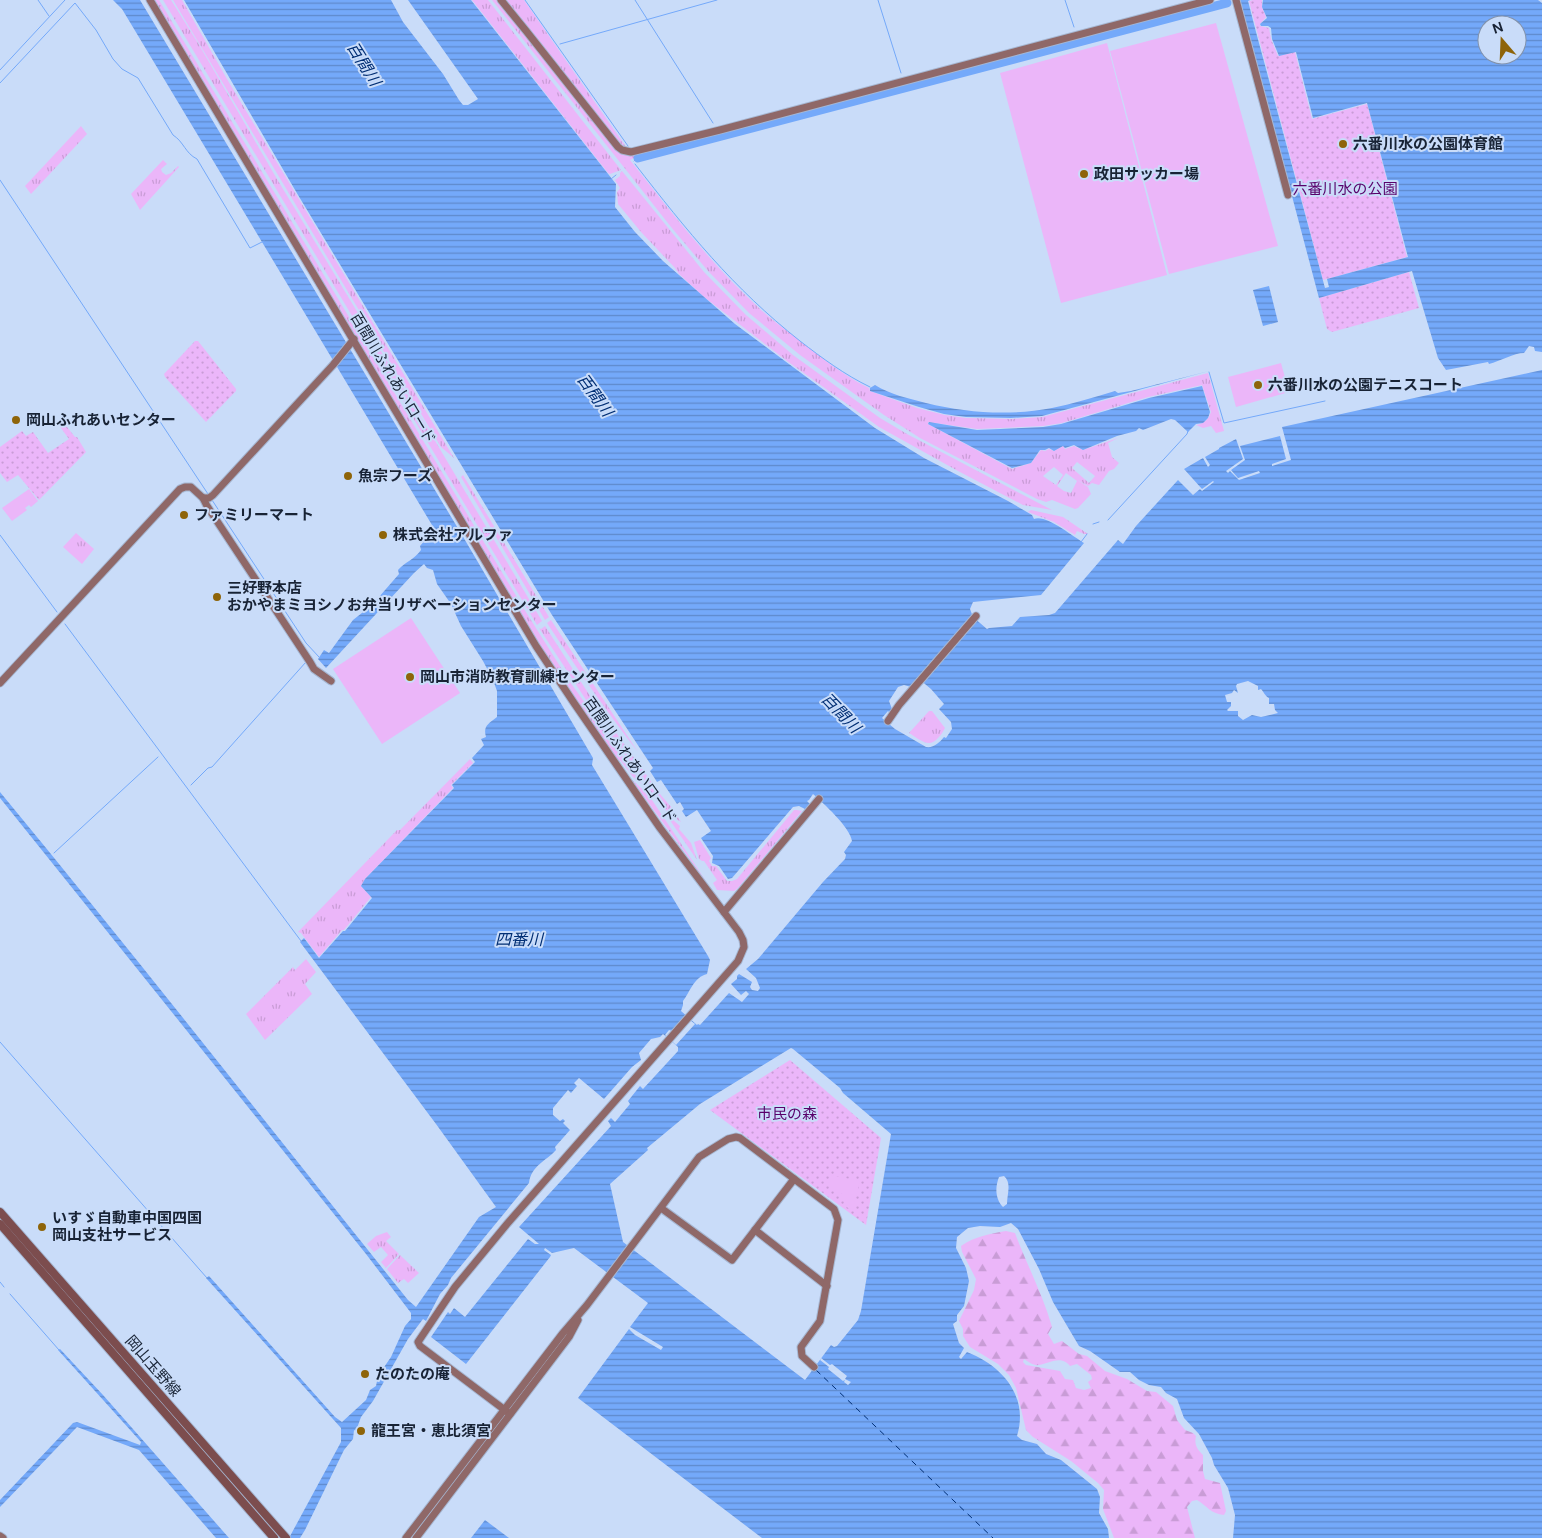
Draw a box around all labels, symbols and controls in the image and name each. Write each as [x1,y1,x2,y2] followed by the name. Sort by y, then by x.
[1477,15,1527,65] north arrow
[1490,18,1506,38] text: N
[342,38,387,92] water label: 百間川
[1353,134,1503,154] place label: 六番川水の公園体育館
[1337,138,1349,150] marker: 六番川水の公園体育館
[1094,164,1199,184] place label: 政田サッカー場
[1078,168,1090,180] marker: 政田サッカー場
[1292,179,1398,199] park label: 六番川水の公園
[346,309,440,447] street label: 百間川ふれあいロード
[572,369,619,422] water label: 百間川
[1268,375,1463,395] place label: 六番川水の公園テニスコート
[1252,379,1264,391] marker: 六番川水の公園テニスコート
[26,410,176,430] place label: 岡山ふれあいセンター
[10,414,22,426] marker: 岡山ふれあいセンター
[358,466,432,486] place label: 魚宗フーズ
[342,470,354,482] marker: 魚宗フーズ
[194,505,314,525] place label: ファミリーマート
[178,509,190,521] marker: ファミリーマート
[393,525,513,545] place label: 株式会社アルファ
[377,529,389,541] marker: 株式会社アルファ
[227,578,557,615] place label: 三好野本店 おかやまミヨシノお弁当リザベーションセンター
[211,591,223,603] marker: 三好野本店 おかやまミヨシノお弁当リザベーションセンター
[420,667,615,687] place label: 岡山市消防教育訓練センター
[404,671,416,683] marker: 岡山市消防教育訓練センター
[817,688,867,739] water label: 百間川
[579,693,681,827] street label: 百間川ふれあいロード
[495,929,545,950] water label: 四番川
[757,1104,817,1124] park label: 市民の森
[52,1208,202,1245] place label: いすゞ自動車中国四国 岡山支社サービス
[36,1221,48,1233] marker: いすゞ自動車中国四国 岡山支社サービス
[121,1331,185,1401] street label: 岡山玉野線
[375,1364,450,1384] place label: たのたの庵
[359,1368,371,1380] marker: たのたの庵
[371,1421,491,1441] place label: 龍王宮・恵比須宮
[355,1425,367,1437] marker: 龍王宮・恵比須宮

